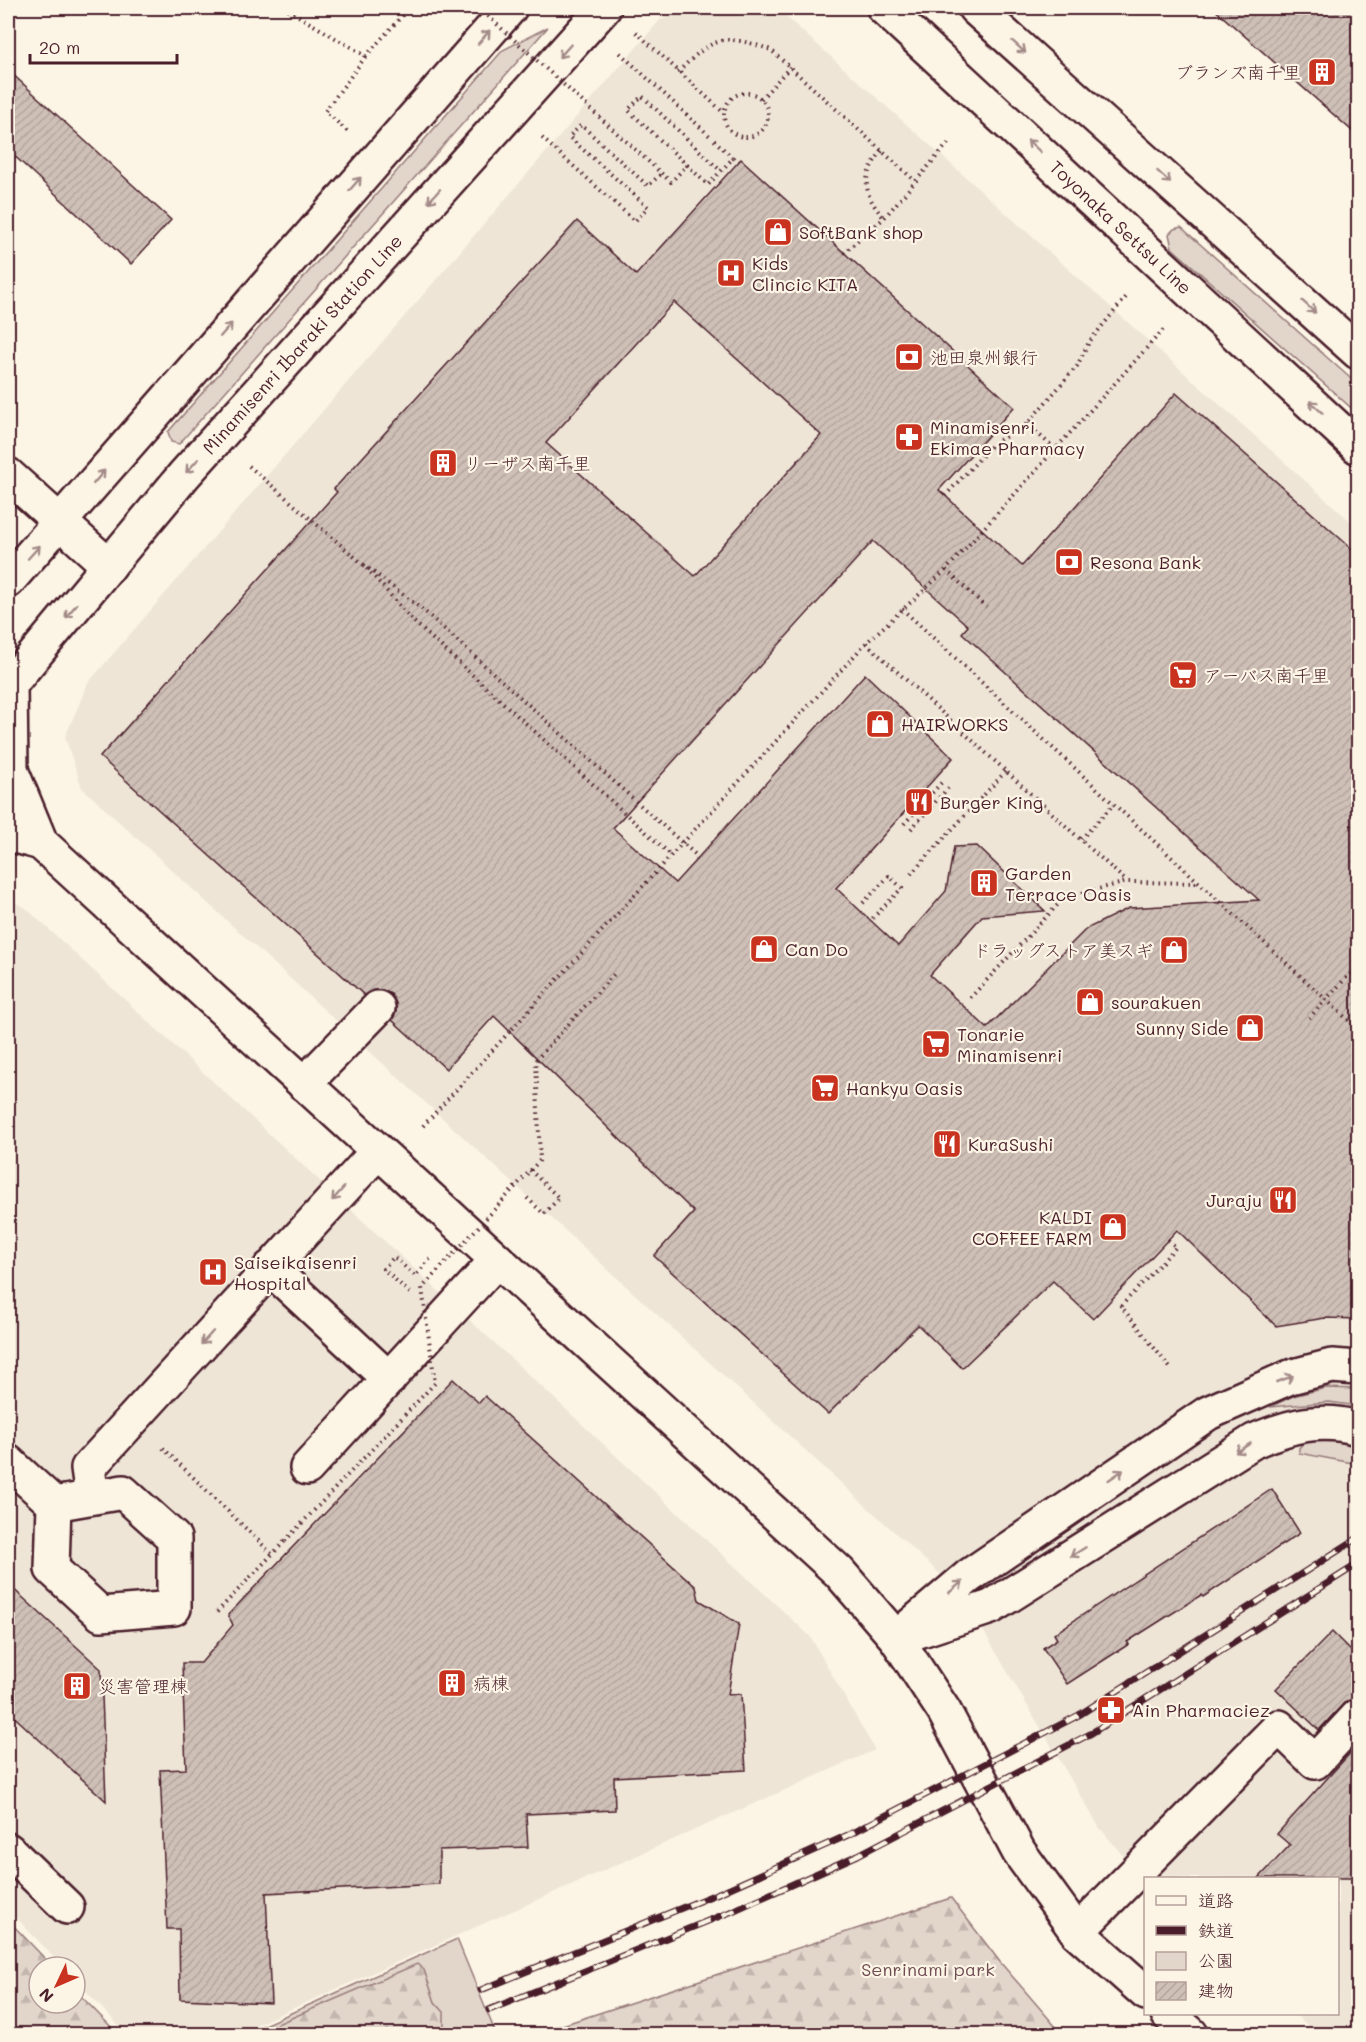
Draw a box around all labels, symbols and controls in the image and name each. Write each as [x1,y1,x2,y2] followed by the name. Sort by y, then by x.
[30,27,177,65] scale bar
[477,30,491,45] one-way arrow
[39,35,80,59] text: 20 m
[1011,40,1026,54] one-way arrow
[558,43,572,58] one-way arrow
[1306,56,1338,88] building icon: ブランズ南千里
[1175,60,1301,84] place label: ブランズ南千里
[1026,139,1041,153] one-way arrow
[1045,155,1197,299] street label: Toyonaka Settsu Line
[1156,170,1171,184] one-way arrow
[348,177,362,192] one-way arrow
[427,188,441,203] one-way arrow
[762,216,794,248] shop icon: SoftBank shop
[799,220,923,244] place label: SoftBank shop
[197,229,407,459] street label: Minamisenri Ibaraki Station Line
[752,251,859,296] place label: Kids Clincic KITA
[715,257,747,289] hospital icon: Kids Clincic KITA
[1301,300,1316,314] one-way arrow
[220,322,233,338] one-way arrow
[893,341,925,373] bank icon: 池田泉州銀行
[930,345,1038,369] place label: 池田泉州銀行
[1308,400,1323,414] one-way arrow
[930,415,1085,460] place label: Minamisenri Ekimae Pharmacy
[893,421,925,453] pharmacy icon: Minamisenri Ekimae Pharmacy
[427,447,459,479] building icon: リーザス南千里
[464,451,591,475] place label: リーザス南千里
[185,459,199,474] one-way arrow
[92,469,105,485] one-way arrow
[27,545,41,560] one-way arrow
[1053,546,1085,578] bank icon: Resona Bank
[1090,550,1201,574] place label: Resona Bank
[65,603,78,619] one-way arrow
[1167,659,1199,691] supermarket icon: アーバス南千里
[1204,663,1329,687] place label: アーバス南千里
[864,708,896,740] shop icon: HAIRWORKS
[901,712,1008,736] place label: HAIRWORKS
[903,786,935,818] restaurant icon: Burger King
[940,790,1043,814] place label: Burger King
[1005,861,1131,906] place label: Garden Terrace Oasis
[968,867,1000,899] building icon: Garden Terrace Oasis
[748,933,780,965] shop icon: Can Do
[1158,934,1190,966] shop icon: ドラッグストア美スギ
[785,937,848,961] place label: Can Do
[973,938,1153,962] place label: ドラッグストア美スギ
[1074,986,1106,1018] shop icon: sourakuen
[1111,990,1201,1014] place label: sourakuen
[1234,1012,1266,1044] shop icon: Sunny Side
[1136,1016,1229,1040] place label: Sunny Side
[957,1022,1062,1067] place label: Tonarie Minamisenri
[920,1028,952,1060] supermarket icon: Tonarie Minamisenri
[809,1072,841,1104] supermarket icon: Hankyu Oasis
[846,1076,963,1100] place label: Hankyu Oasis
[931,1128,963,1160] restaurant icon: KuraSushi
[968,1132,1053,1156] place label: KuraSushi
[1267,1184,1299,1216] restaurant icon: Juraju
[331,1186,345,1201] one-way arrow
[1206,1188,1262,1212] place label: Juraju
[972,1205,1092,1250] place label: KALDI COFFEE FARM
[1097,1211,1129,1243] shop icon: KALDI COFFEE FARM
[234,1250,357,1295] place label: Saiseikaisenri Hospital
[197,1256,229,1288] hospital icon: Saiseikaisenri Hospital
[200,1330,214,1345] one-way arrow
[1275,1373,1294,1384] one-way arrow
[1235,1442,1252,1454] one-way arrow
[1107,1468,1124,1480] one-way arrow
[1070,1547,1087,1559] one-way arrow
[948,1580,964,1593] one-way arrow
[436,1667,468,1699] building icon: 病棟
[61,1670,93,1702] building icon: 災害管理棟
[473,1671,509,1695] place label: 病棟
[98,1674,188,1698] place label: 災害管理棟
[1095,1694,1127,1726] pharmacy icon: Ain Pharmaciez
[1132,1698,1270,1722] place label: Ain Pharmaciez
[1144,1877,1339,2015] legend
[1198,1888,1234,1912] text: 道路
[1198,1918,1234,1942] text: 鉄道
[1198,1948,1234,1972] text: 公園
[27,1955,87,2015] north arrow
[861,1957,995,1981] park label: Senrinami park
[1198,1978,1234,2002] text: 建物
[34,1984,58,2007] text: N

